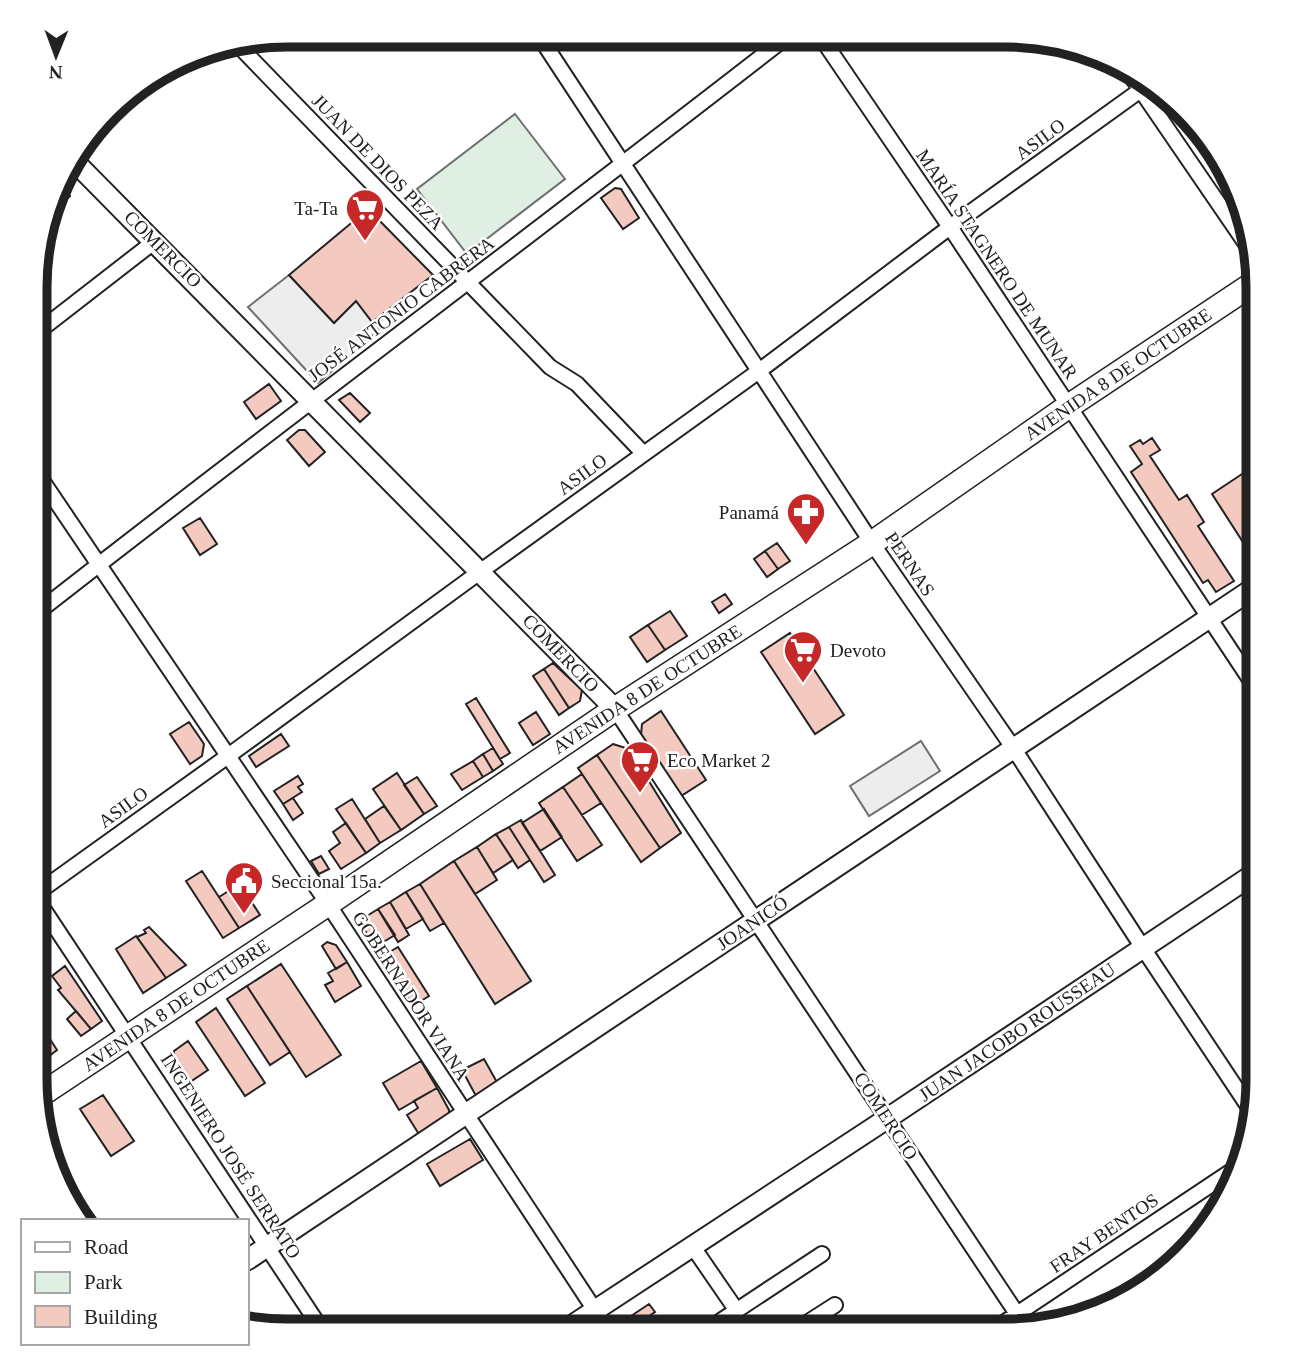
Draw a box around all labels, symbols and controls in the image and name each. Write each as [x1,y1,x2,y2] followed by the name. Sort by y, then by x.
[21,21,91,91] north arrow
[48,62,63,83] text: N
[308,90,448,234] street label: JUAN DE DIOS PEZA
[1011,114,1069,164] street label: ASILO
[912,145,1082,383] street label: MARÍA STAGNERO DE MUNAR
[344,187,386,242] supermarket icon: Ta-Ta
[294,198,339,219] place label: Ta-Ta
[120,206,206,292] street label: COMERCIO
[304,232,498,386] street label: JOSÉ ANTONIO CABRERA
[1021,304,1215,444] street label: AVENIDA 8 DE OCTUBRE
[553,449,611,499] street label: ASILO
[785,491,827,546] pharmacy icon: Panamá
[719,502,780,523] place label: Panamá
[881,528,939,600] street label: PERNAS
[519,610,603,696] street label: COMERCIO
[549,620,745,758] street label: AVENIDA 8 DE OCTUBRE
[782,629,824,684] supermarket icon: Devoto
[830,640,886,661] place label: Devoto
[619,739,661,794] supermarket icon: Eco Market 2
[667,750,770,771] place label: Eco Market 2
[94,782,152,832] street label: ASILO
[223,860,265,915] public building icon: Seccional 15a.
[271,871,382,892] place label: Seccional 15a.
[712,892,792,954] street label: JOANICÓ
[348,907,474,1085] street label: GOBERNADOR VIANA
[79,935,273,1075] street label: AVENIDA 8 DE OCTUBRE
[915,958,1119,1106] street label: JUAN JACOBO ROUSSEAU
[157,1049,305,1263] street label: INGENIERO JOSÉ SERRATO
[850,1068,922,1164] street label: COMERCIO
[1046,1189,1162,1277] street label: FRAY BENTOS
[21,1219,248,1345] legend
[84,1235,129,1259] text: Road
[84,1270,123,1294] text: Park
[84,1305,158,1329] text: Building

